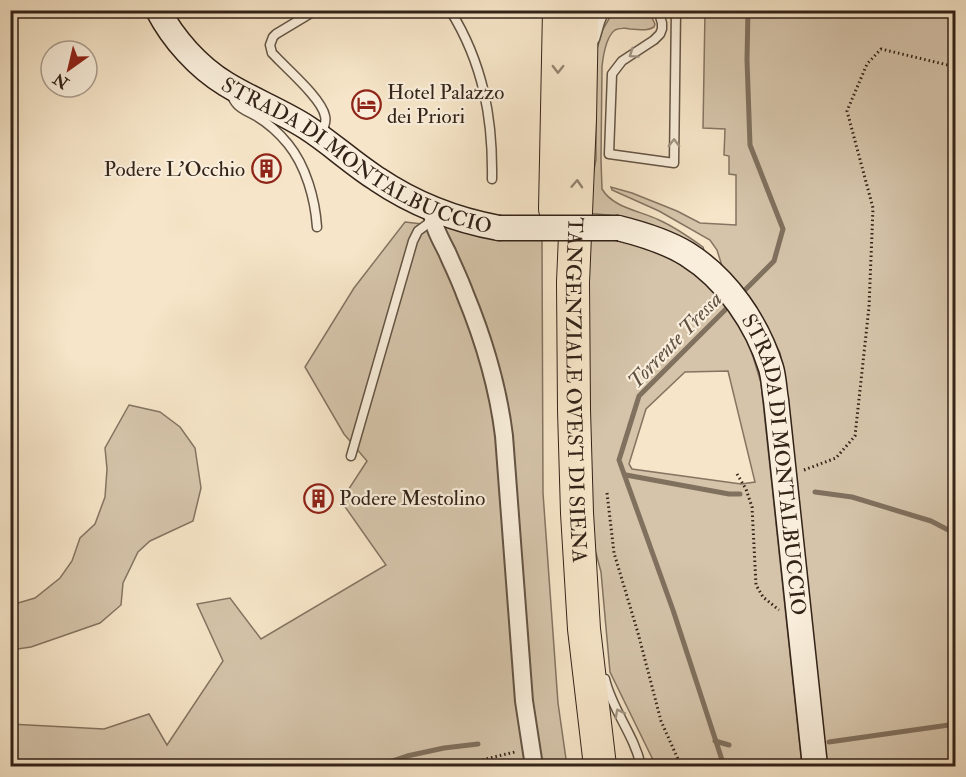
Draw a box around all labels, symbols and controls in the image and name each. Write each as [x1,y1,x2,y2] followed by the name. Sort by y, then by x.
[39,39,99,99] north arrow
[629,47,640,58] one-way arrow
[552,64,564,73] one-way arrow
[49,68,74,93] text: N
[217,71,495,240] street label: STRADA DI MONTALBUCCIO
[387,79,504,130] place label: Hotel Palazzo dei Priori
[350,88,382,120] hotel icon: Hotel Palazzo dei Priori
[668,139,680,148] one-way arrow
[250,153,282,185] building icon: Podere L'Occhio
[104,156,245,183] place label: Podere L'Occhio
[571,180,584,189] one-way arrow
[559,216,593,563] street label: TANGENZIALE OVEST DI SIENA
[622,285,728,395] water label: Torrente Tressa
[735,309,812,617] street label: STRADA DI MONTALBUCCIO
[302,482,334,514] building icon: Podere Mestolino
[339,485,485,512] place label: Podere Mestolino
[614,708,626,719] one-way arrow

